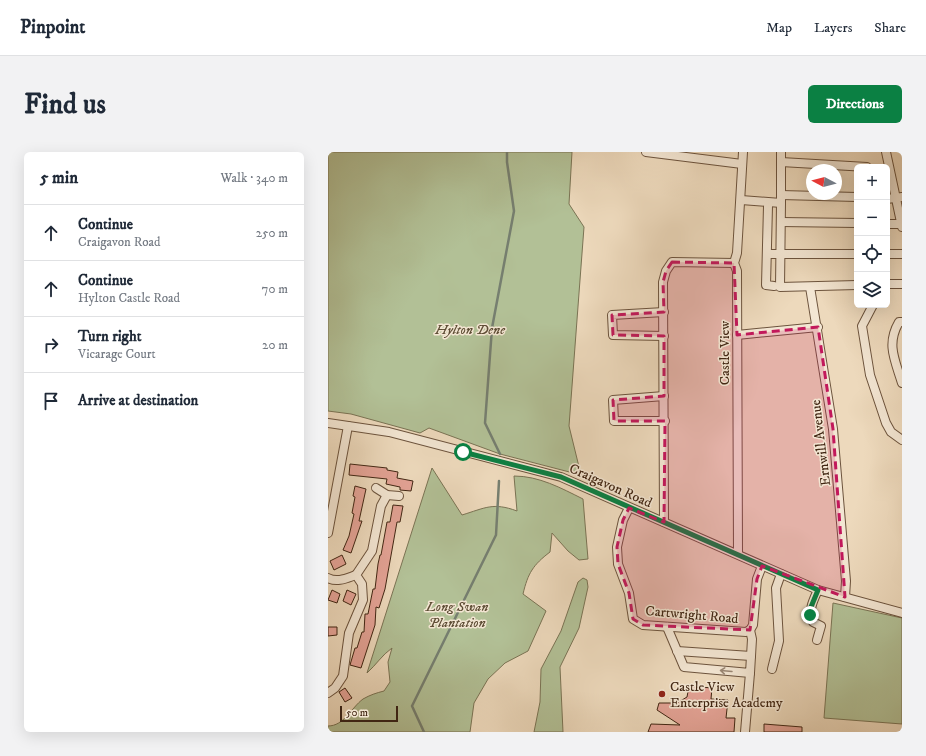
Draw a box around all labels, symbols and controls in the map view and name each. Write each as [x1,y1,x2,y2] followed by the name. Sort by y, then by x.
[20,16,85,39] text: Pinpoint
[766,19,792,37] text: Map
[814,19,852,37] text: Layers
[874,19,906,37] text: Share
[808,85,902,123] button: Directions
[24,87,106,122] text: Find us
[806,164,842,200] north arrow
[854,164,890,308] map controls
[854,164,890,200] button: +
[40,167,78,189] text: 5 min
[220,170,288,186] text: Walk · 340 m
[854,200,890,236] button: −
[78,215,133,234] text: Continue
[40,222,62,244] icon: ahead
[256,225,288,241] text: 250 m
[78,234,161,250] text: Craigavon Road
[854,236,890,272] button: locate
[78,271,133,290] text: Continue
[854,272,890,308] button: layers
[40,278,62,300] icon: ahead
[262,281,288,297] text: 70 m
[78,290,180,306] text: Hylton Castle Road
[434,321,506,339] park label: Hylton Dene
[716,321,734,385] street label: Castle View
[78,327,141,346] text: Turn right
[40,334,62,356] icon: right
[262,337,288,353] text: 20 m
[78,346,156,362] text: Vicarage Court
[40,390,62,412] icon: arrive
[78,391,198,410] text: Arrive at destination
[807,399,835,487] street label: Ernwill Avenue
[454,443,472,461] route start
[566,460,655,512] street label: Craigavon Road
[425,598,488,632] park label: Long Swan Plantation
[645,602,739,628] street label: Cartwright Road
[801,606,819,624] route end
[720,667,733,675] one-way arrow
[670,678,783,712] place label: Castle View Enterprise Academy
[657,689,667,699] marker: Castle View Enterprise Academy
[340,704,398,723] scale bar
[346,706,368,720] text: 50 m

